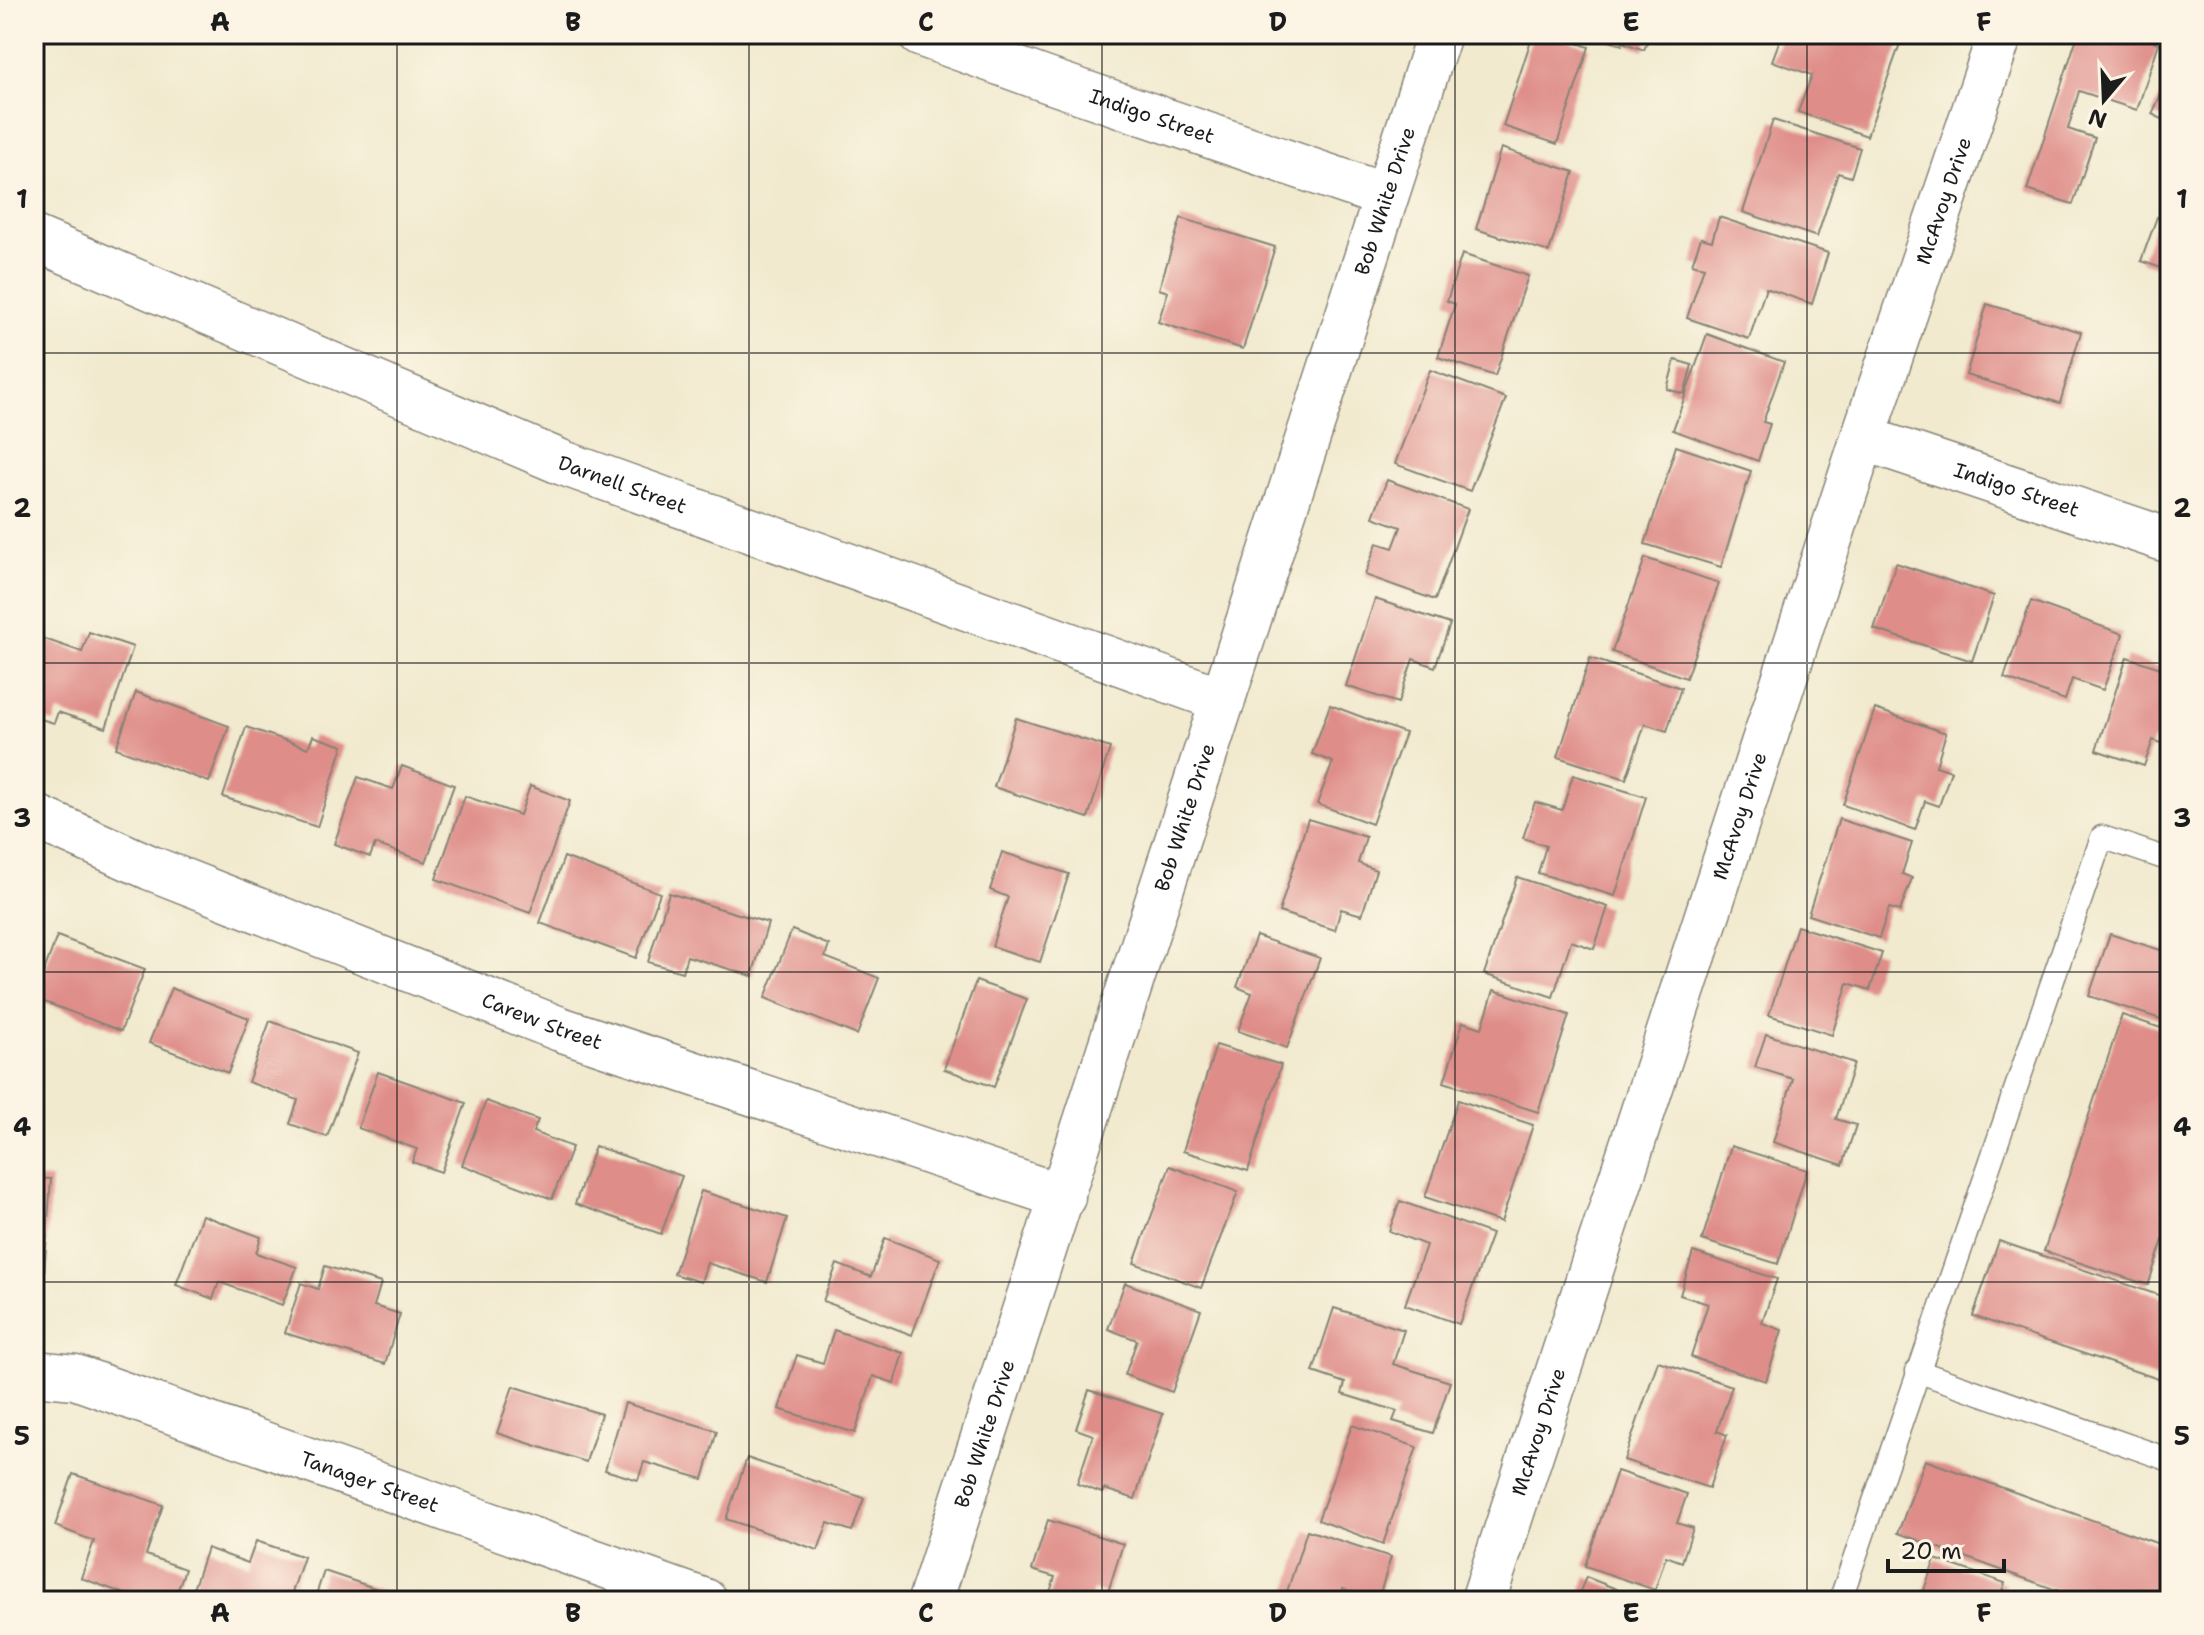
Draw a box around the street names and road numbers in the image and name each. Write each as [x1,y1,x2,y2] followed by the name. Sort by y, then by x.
[1086,82,1218,149] street label: Indigo Street
[1349,124,1421,278] street label: Bob White Drive
[1910,134,1977,268] street label: McAvoy Drive
[555,449,690,519] street label: Darnell Street
[1951,456,2083,523] street label: Indigo Street
[1148,740,1221,895] street label: Bob White Drive
[1707,749,1773,883] street label: McAvoy Drive
[478,987,606,1055] street label: Carew Street
[948,1356,1021,1511] street label: Bob White Drive
[1505,1365,1571,1499] street label: McAvoy Drive
[297,1445,442,1518] street label: Tanager Street

